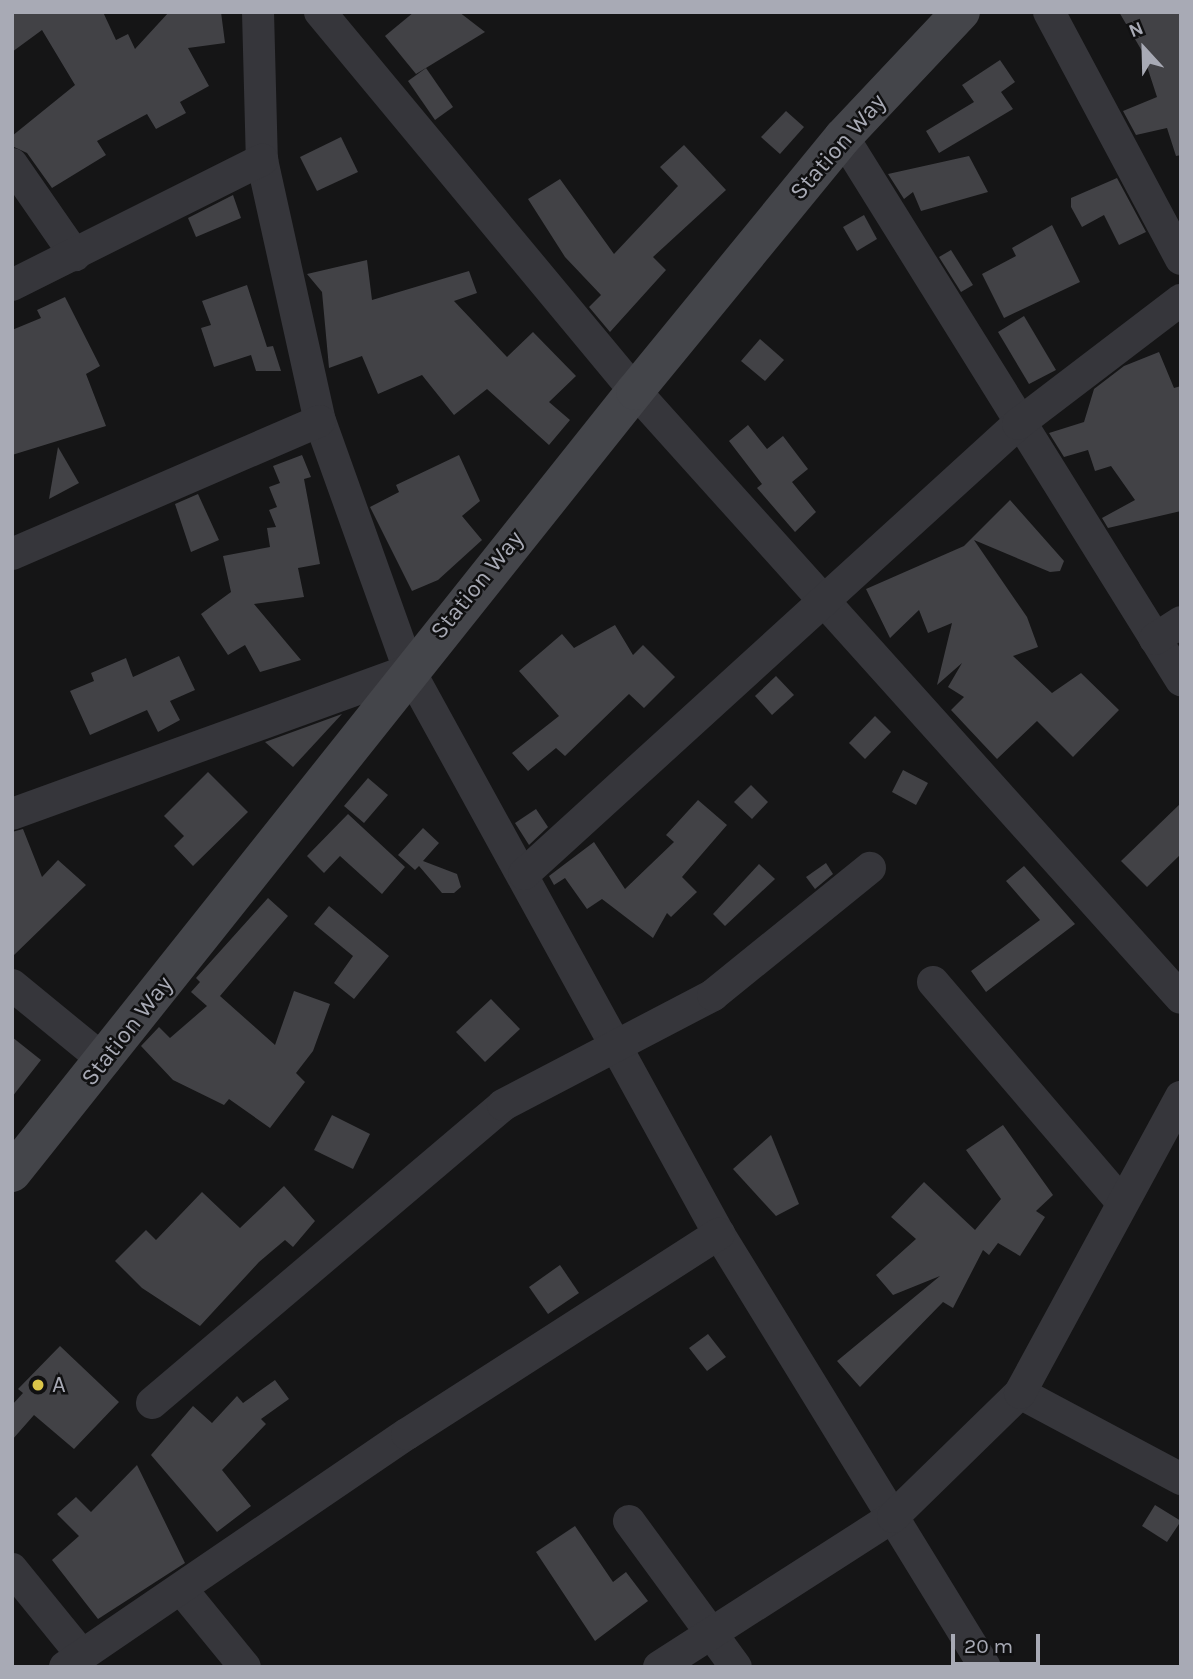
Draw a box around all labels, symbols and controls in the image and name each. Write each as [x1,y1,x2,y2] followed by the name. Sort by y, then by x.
[1109,14,1179,84] north arrow
[1126,17,1147,42] text: N
[784,88,892,206] street label: Station Way
[424,525,530,645] street label: Station Way
[75,970,179,1092] street label: Station Way
[52,1371,66,1399] place label: A
[30,1377,46,1393] marker: A
[955,1620,1044,1664] scale bar
[964,1634,1013,1658] text: 20 m

